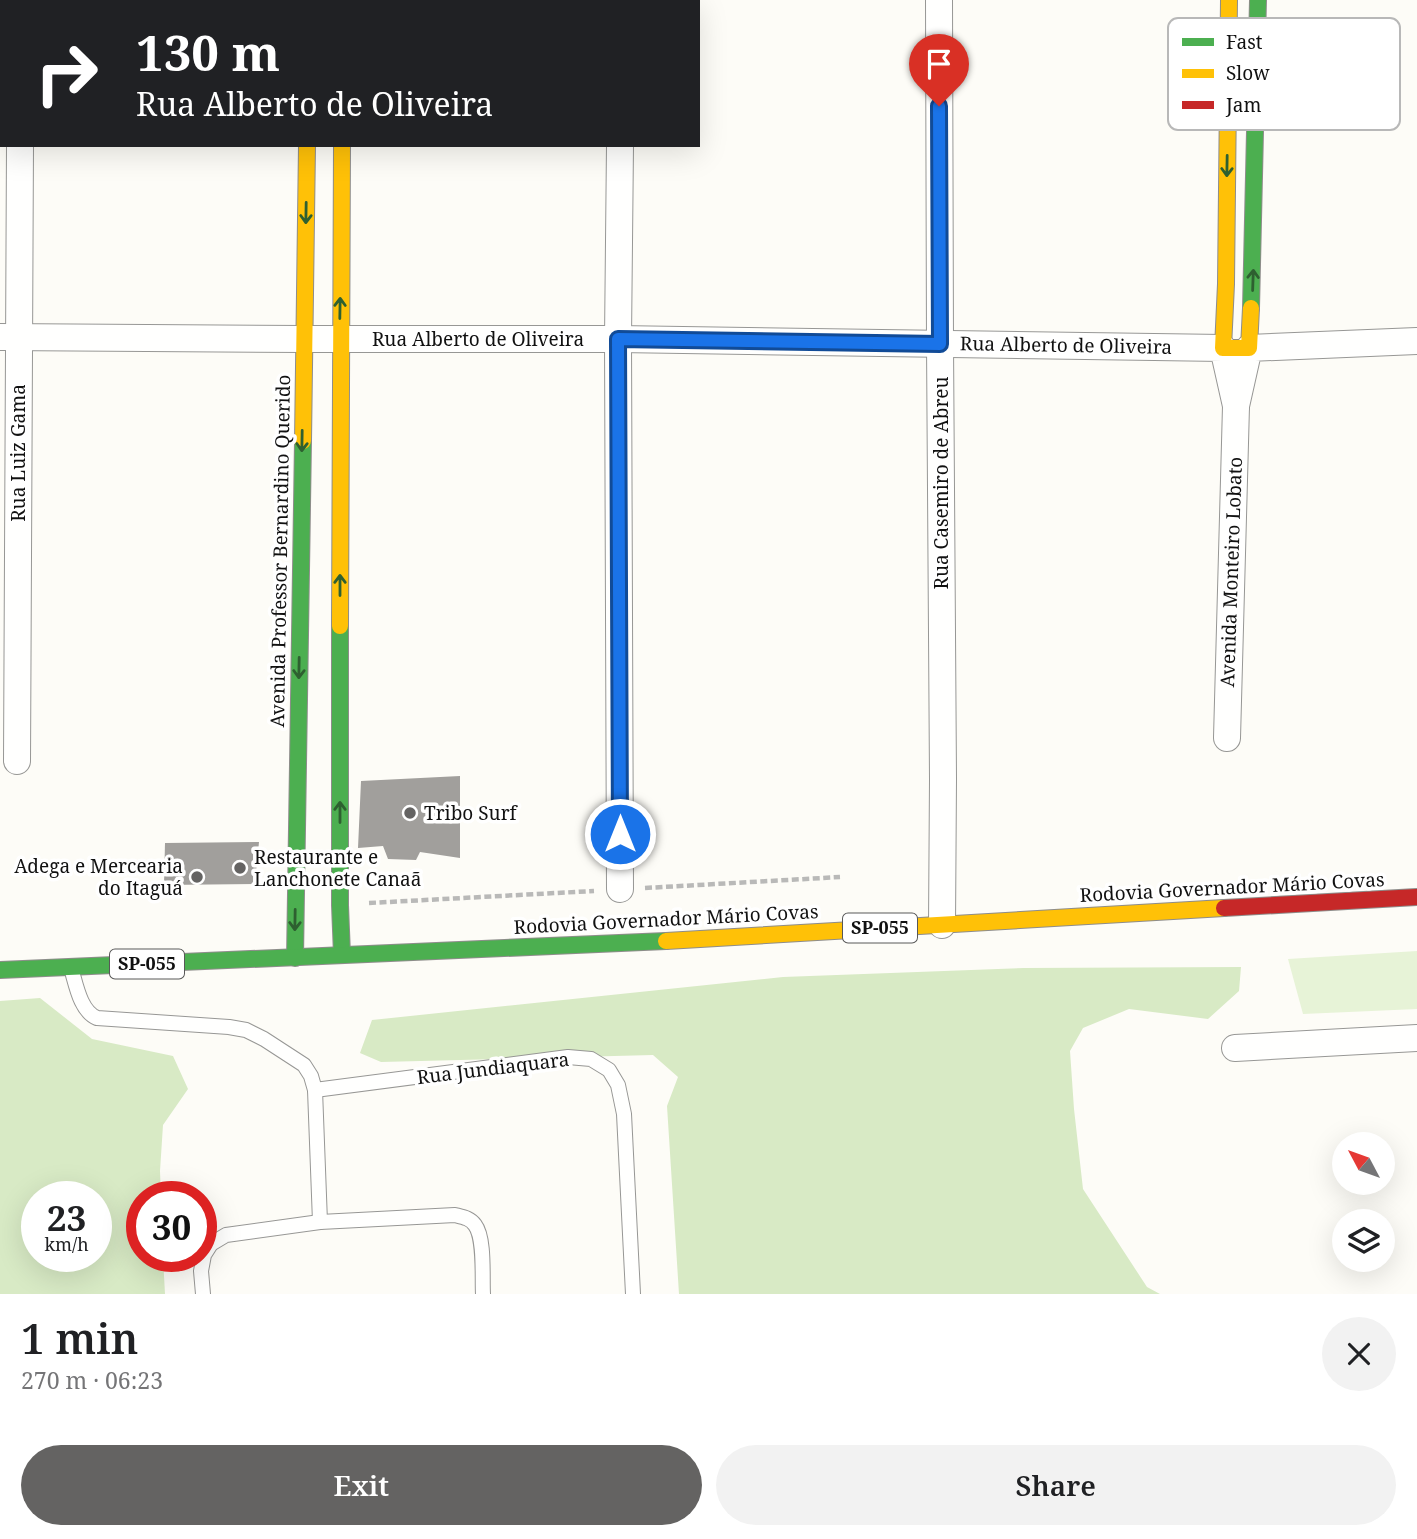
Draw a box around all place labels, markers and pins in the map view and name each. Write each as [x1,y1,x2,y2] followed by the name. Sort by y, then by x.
[909,34,969,106] pin
[424,800,519,826] place label: Tribo Surf
[402,805,418,821] marker: Tribo Surf
[254,844,421,892] place label: Restaurante e Lanchonete Canaã
[14,853,183,901] place label: Adega e Mercearia do Itaguá
[232,860,248,876] marker: Restaurante e Lanchonete Canaã
[189,869,205,885] marker: Adega e Mercearia do Itaguá

